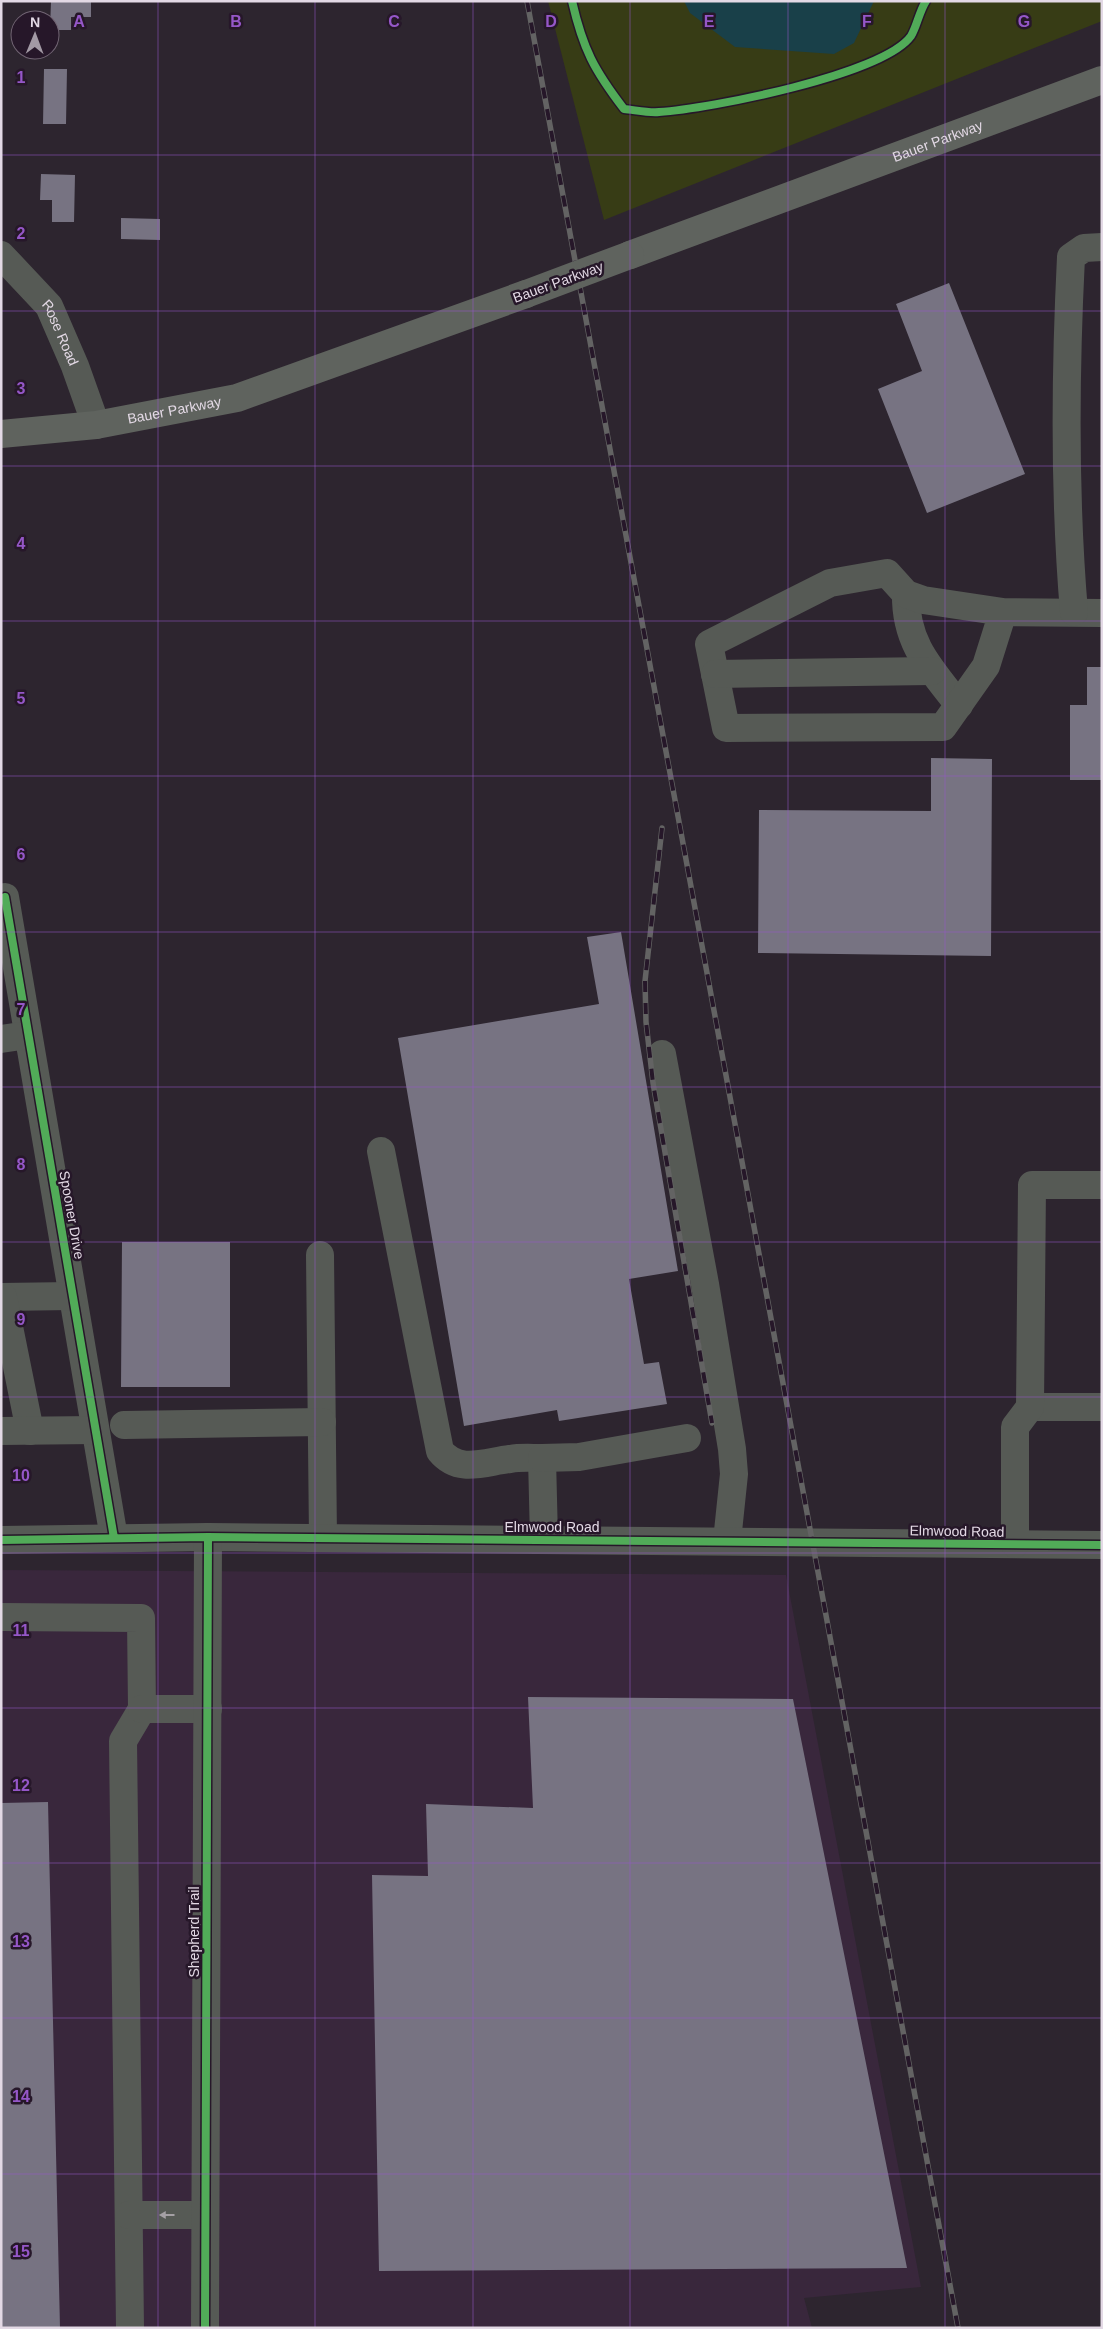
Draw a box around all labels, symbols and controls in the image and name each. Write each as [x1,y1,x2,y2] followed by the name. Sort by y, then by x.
[10,10,60,60] north arrow
[73,13,85,30] text: A
[230,13,242,30] text: B
[388,13,400,30] text: C
[545,13,557,30] text: D
[704,13,715,30] text: E
[862,13,872,30] text: F
[1018,13,1030,30] text: G
[30,14,40,30] text: N
[17,69,26,86] text: 1
[890,117,985,165] street label: Bauer Parkway
[17,225,26,242] text: 2
[511,258,605,306] street label: Bauer Parkway
[39,296,82,368] street label: Rose Road
[17,380,26,397] text: 3
[126,393,222,427] street label: Bauer Parkway
[17,535,26,552] text: 4
[17,690,26,707] text: 5
[17,846,26,863] text: 6
[17,1001,26,1018] text: 7
[17,1156,26,1173] text: 8
[56,1170,88,1261] street label: Spooner Drive
[17,1311,26,1328] text: 9
[12,1467,30,1484] text: 10
[505,1519,599,1535] street label: Elmwood Road
[909,1522,1005,1540] street label: Elmwood Road
[13,1622,30,1639] text: 11
[12,1777,30,1794] text: 12
[186,1886,202,1978] street label: Shepherd Trail
[12,1933,30,1950] text: 13
[12,2088,30,2105] text: 14
[159,2211,175,2219] one-way arrow
[12,2243,30,2260] text: 15

